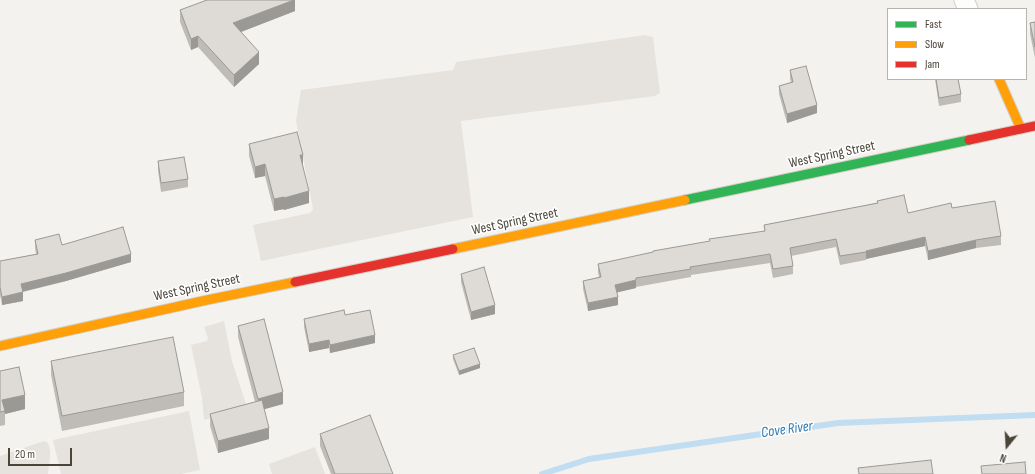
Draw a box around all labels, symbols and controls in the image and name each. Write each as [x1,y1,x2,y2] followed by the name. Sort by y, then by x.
[887,8,1027,80] legend
[925,17,942,32] text: Fast
[925,37,944,52] text: Slow
[925,57,940,72] text: Jam
[787,138,877,172] street label: West Spring Street
[470,205,560,239] street label: West Spring Street
[152,271,242,305] street label: West Spring Street
[760,417,814,443] water label: Cove River
[987,426,1027,466] north arrow
[10,440,74,466] scale bar
[15,447,35,462] text: 20 m
[998,451,1008,465] text: N

